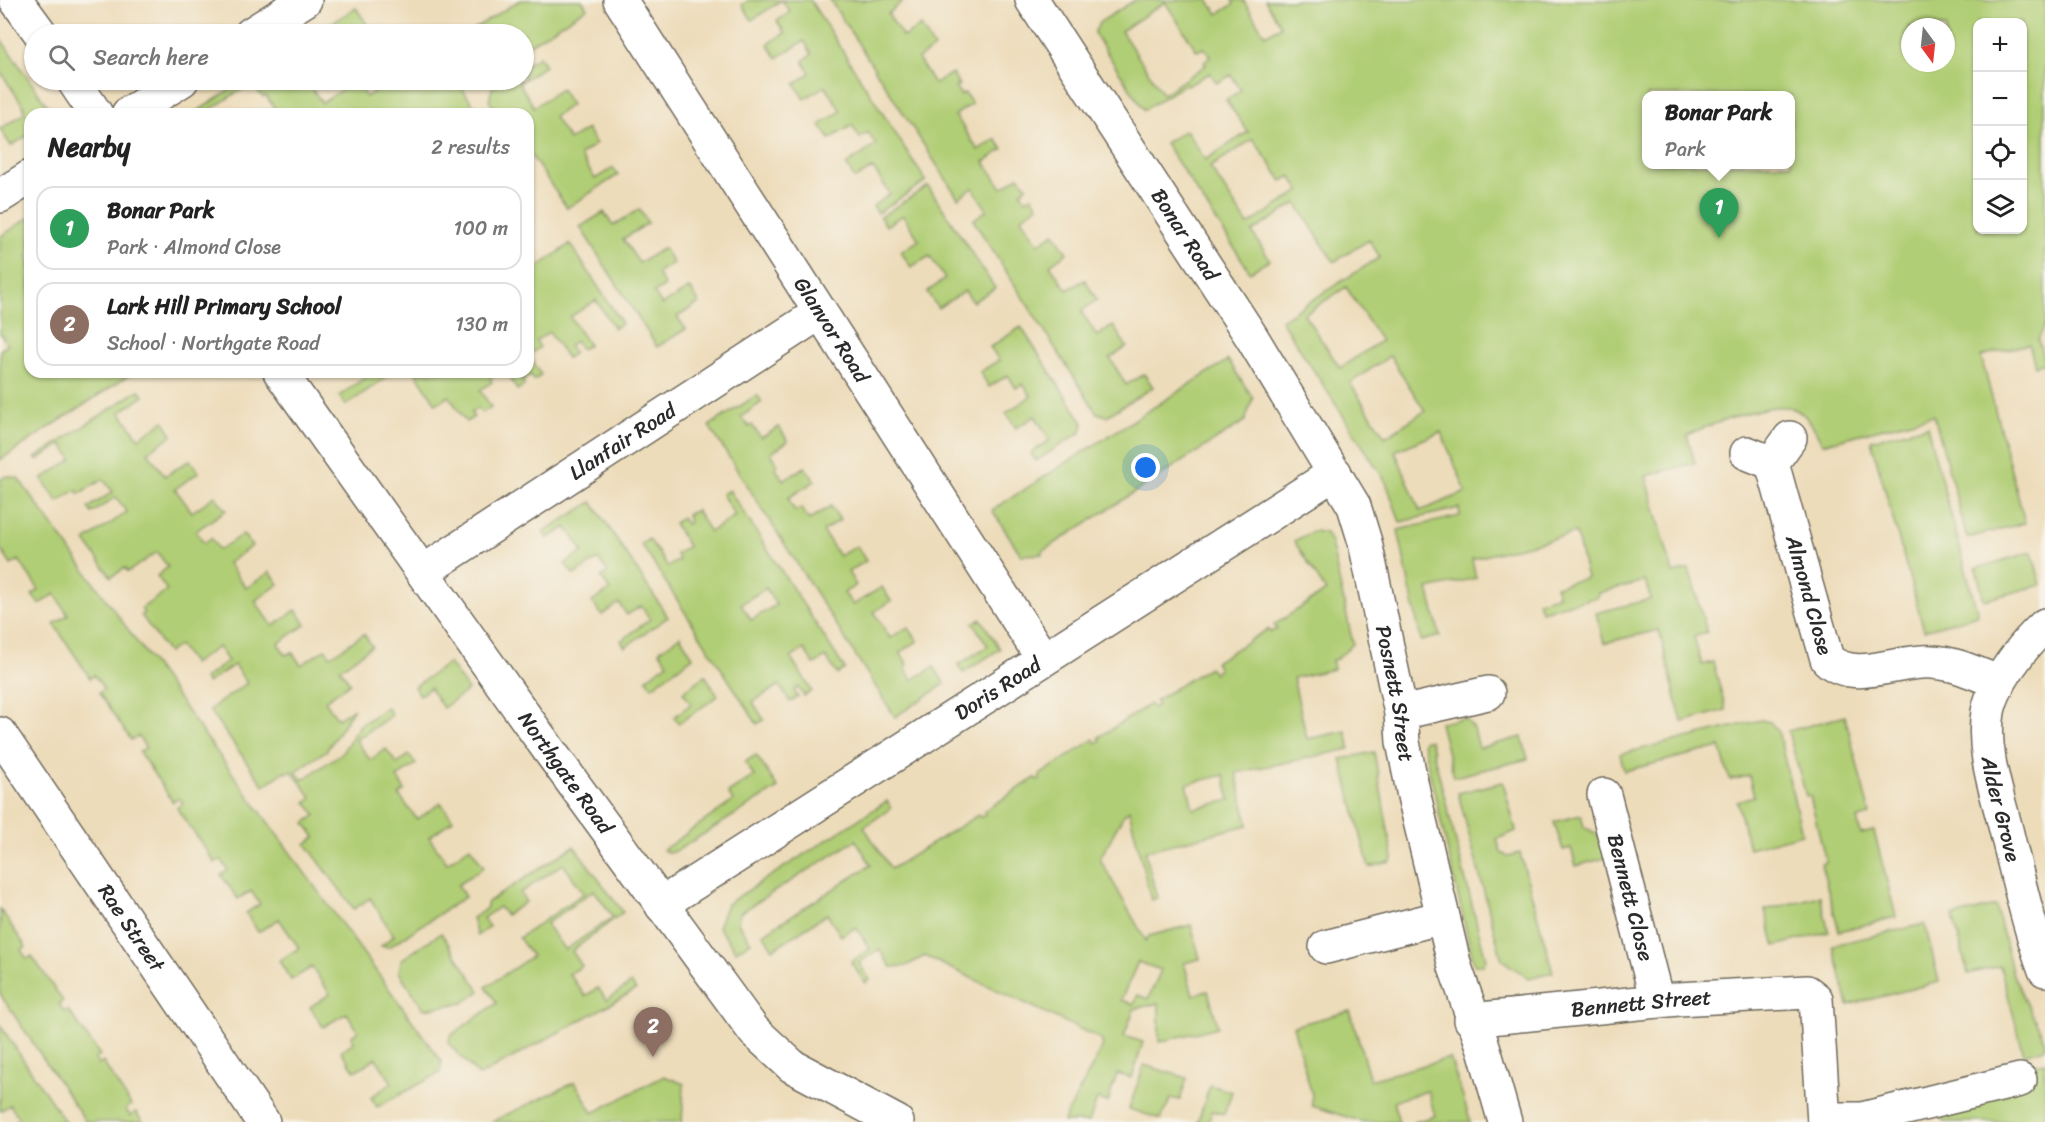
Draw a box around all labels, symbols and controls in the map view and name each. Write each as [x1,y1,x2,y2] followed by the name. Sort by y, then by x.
[1901,18,1955,72] north arrow
[1973,18,2027,234] map controls
[1973,18,2027,72] button: +
[24,24,534,90] search box
[93,38,209,77] text: Search here
[45,41,78,74] icon: search
[1973,72,2027,126] button: −
[1642,91,1795,169] popup
[1665,93,1772,132] text: Bonar Park
[48,124,130,170] text: Nearby
[1973,126,2027,180] button: locate
[431,130,510,165] text: 2 results
[1665,132,1706,167] text: Park
[1140,180,1230,290] street label: Bonar Road
[1973,180,2027,234] button: layers
[1700,188,1738,238] pin: 1
[107,191,214,230] text: Bonar Park
[65,211,74,246] text: 1
[454,211,508,246] text: 100 m
[107,230,281,265] text: Park · Almond Close
[783,269,881,392] street label: Glanvor Road
[107,287,341,326] text: Lark Hill Primary School
[64,307,75,342] text: 2
[455,307,508,342] text: 130 m
[107,326,320,361] text: School · Northgate Road
[561,391,686,491] street label: Llanfair Road
[1131,453,1160,482] your location
[1774,530,1844,659] street label: Almond Close
[1364,622,1426,765] street label: Posnett Street
[946,645,1051,731] street label: Doris Road
[508,703,625,844] street label: Northgate Road
[1969,752,2032,866] street label: Alder Grove
[1596,830,1665,966] street label: Bennett Close
[88,876,176,981] street label: Rae Street
[1569,978,1712,1029] street label: Bennett Street
[634,1008,672,1057] pin: 2

